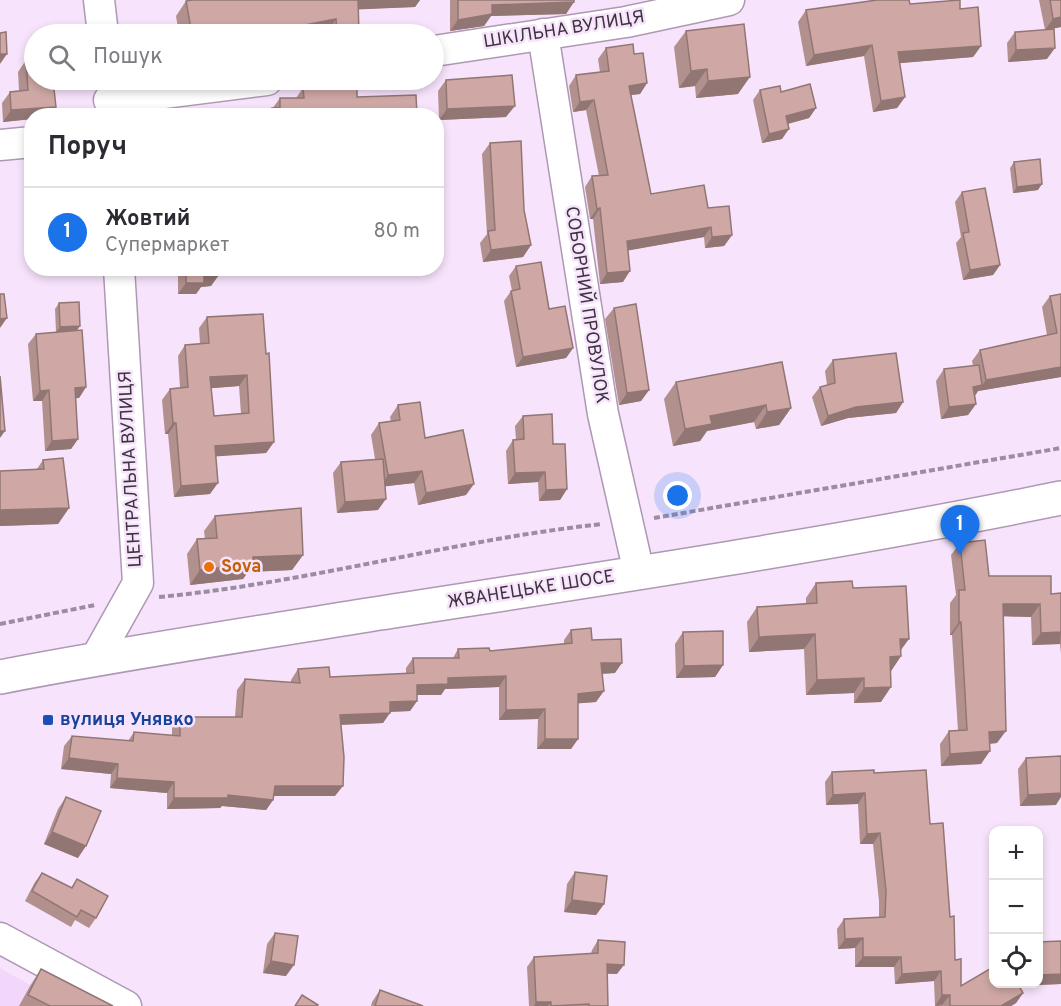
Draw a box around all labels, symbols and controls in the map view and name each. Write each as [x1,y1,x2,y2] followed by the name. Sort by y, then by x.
[482,6,646,54] street label: ШКІЛЬНА ВУЛИЦЯ
[24,24,444,90] search box
[45,41,78,74] icon: search
[93,44,163,71] text: Пошук
[48,131,127,164] text: Поруч
[559,204,615,405] street label: СОБОРНИЙ ПРОВУЛОК
[105,206,190,233] text: Жовтий
[64,219,72,245] text: 1
[374,219,420,245] text: 80 m
[105,233,229,259] text: Супермаркет
[114,370,148,568] street label: ЦЕНТРАЛЬНА ВУЛИЦЯ
[663,481,692,510] your location
[940,506,980,555] pin: 1
[221,556,261,579] place label: Sova
[202,560,216,574] marker: Sova
[446,565,616,615] street label: ЖВАНЕЦЬКЕ ШОСЕ
[60,709,194,732] place label: вулиця Унявко
[41,713,55,727] marker: вулиця Унявко
[989,826,1043,988] map controls
[989,826,1043,880] button: +
[989,880,1043,934] button: −
[989,934,1043,988] button: locate

